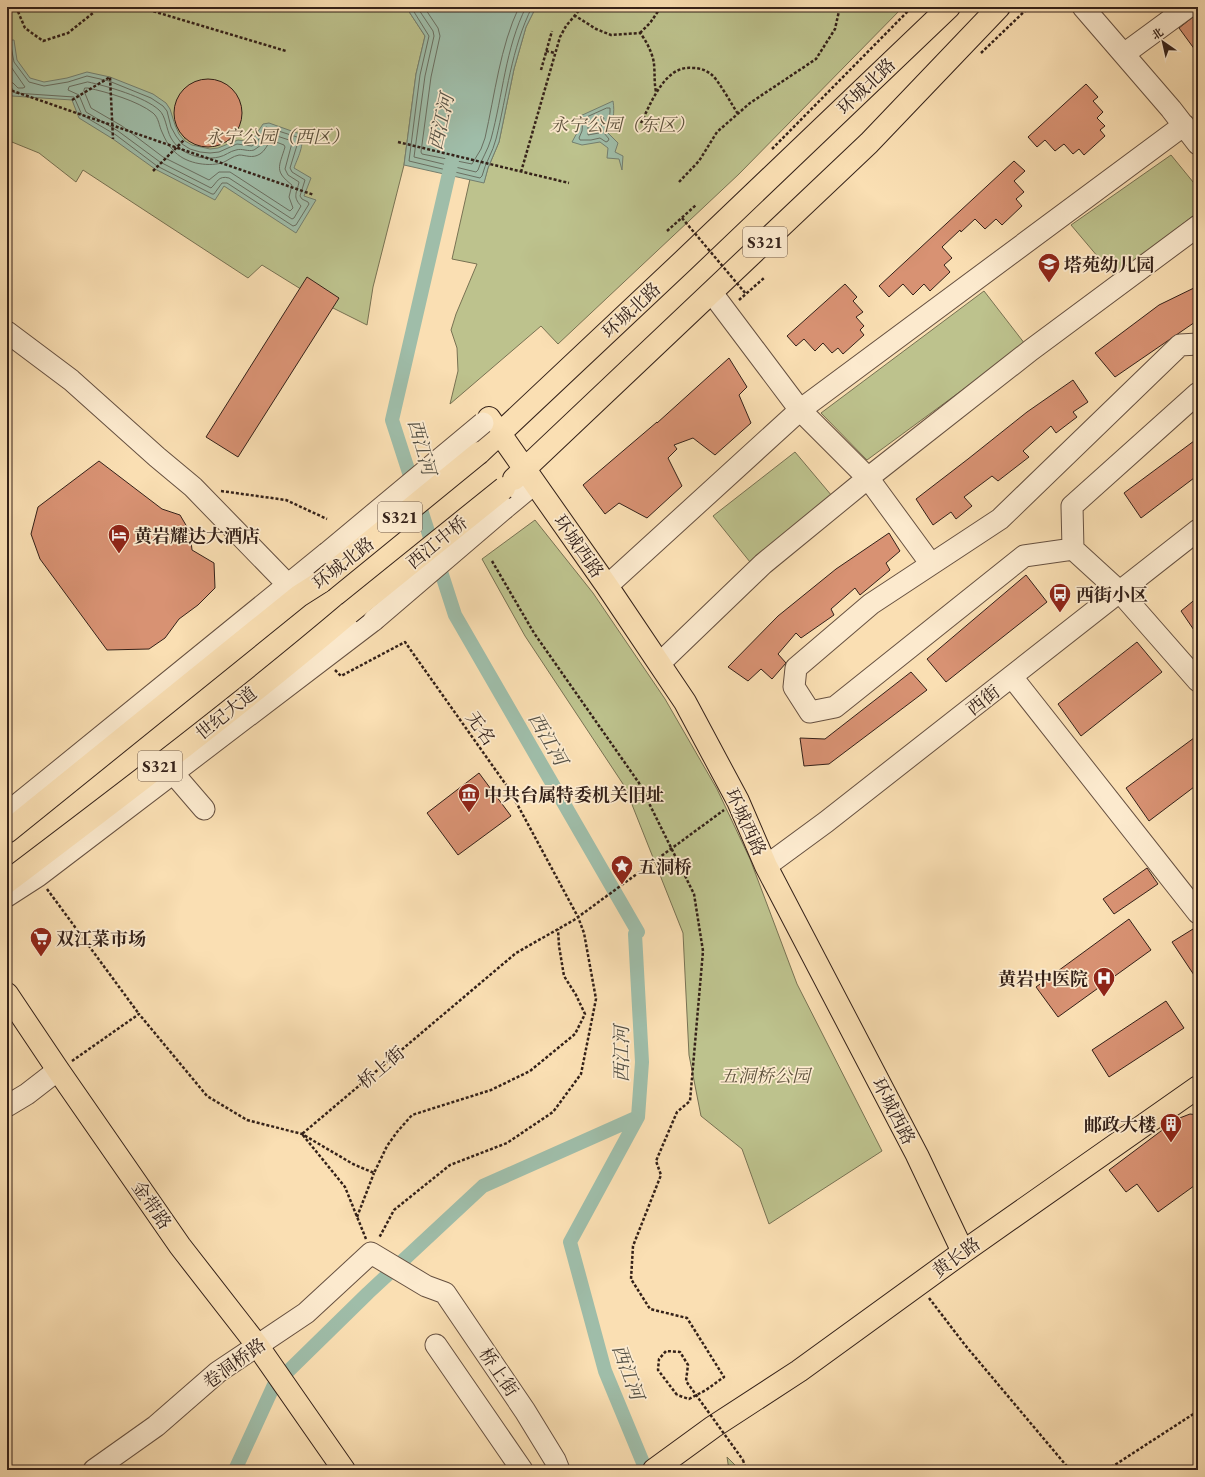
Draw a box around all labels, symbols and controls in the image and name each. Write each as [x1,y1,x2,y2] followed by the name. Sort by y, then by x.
[1143,22,1183,62] north arrow
[1149,25,1166,43] text: 北
[832,53,900,119] street label: 环城北路
[422,89,460,153] water label: 西江河
[550,113,694,136] park label: 永宁公园（东区）
[205,125,349,148] park label: 永宁公园（西区）
[743,227,787,257] road number: S321
[1036,251,1062,284] school or university icon: 塔苑幼儿园
[1064,253,1154,276] place label: 塔苑幼儿园
[597,277,665,343] street label: 环城北路
[402,416,443,481] water label: 西江河
[378,502,422,532] road number: S321
[402,510,472,574] street label: 西江中桥
[549,510,609,582] street label: 环城西路
[106,522,132,555] hotel icon: 黄岩耀达大酒店
[134,524,260,547] place label: 黄岩耀达大酒店
[308,532,378,594] street label: 环城北路
[1047,581,1073,614] bus stop icon: 西街小区
[1076,583,1148,606] place label: 西街小区
[962,680,1004,720] street label: 西街
[191,681,261,745] street label: 世纪大道
[461,707,501,749] street label: 无名
[523,708,575,773] water label: 西江河
[138,751,182,781] road number: S321
[456,781,482,814] museum icon: 中共台属特委机关旧址
[484,783,664,806] place label: 中共台属特委机关旧址
[720,785,772,859] street label: 环城西路
[609,853,635,886] place icon: 五洞桥
[638,855,692,878] place label: 五洞桥
[28,925,54,958] supermarket icon: 双江菜市场
[56,927,146,950] place label: 双江菜市场
[1091,965,1117,998] hospital icon: 黄岩中医院
[998,967,1088,990] place label: 黄岩中医院
[609,1023,634,1083] water label: 西江河
[353,1041,409,1093] street label: 桥上街
[720,1064,813,1087] park label: 五洞桥公园
[867,1074,921,1148] street label: 环城西路
[1158,1111,1184,1144] building icon: 邮政大楼
[1084,1113,1156,1136] place label: 邮政大楼
[127,1176,177,1234] street label: 金带路
[927,1232,985,1282] street label: 黄长路
[198,1333,270,1393] street label: 卷洞桥路
[607,1341,651,1406] water label: 西江河
[474,1343,524,1401] street label: 桥上街

